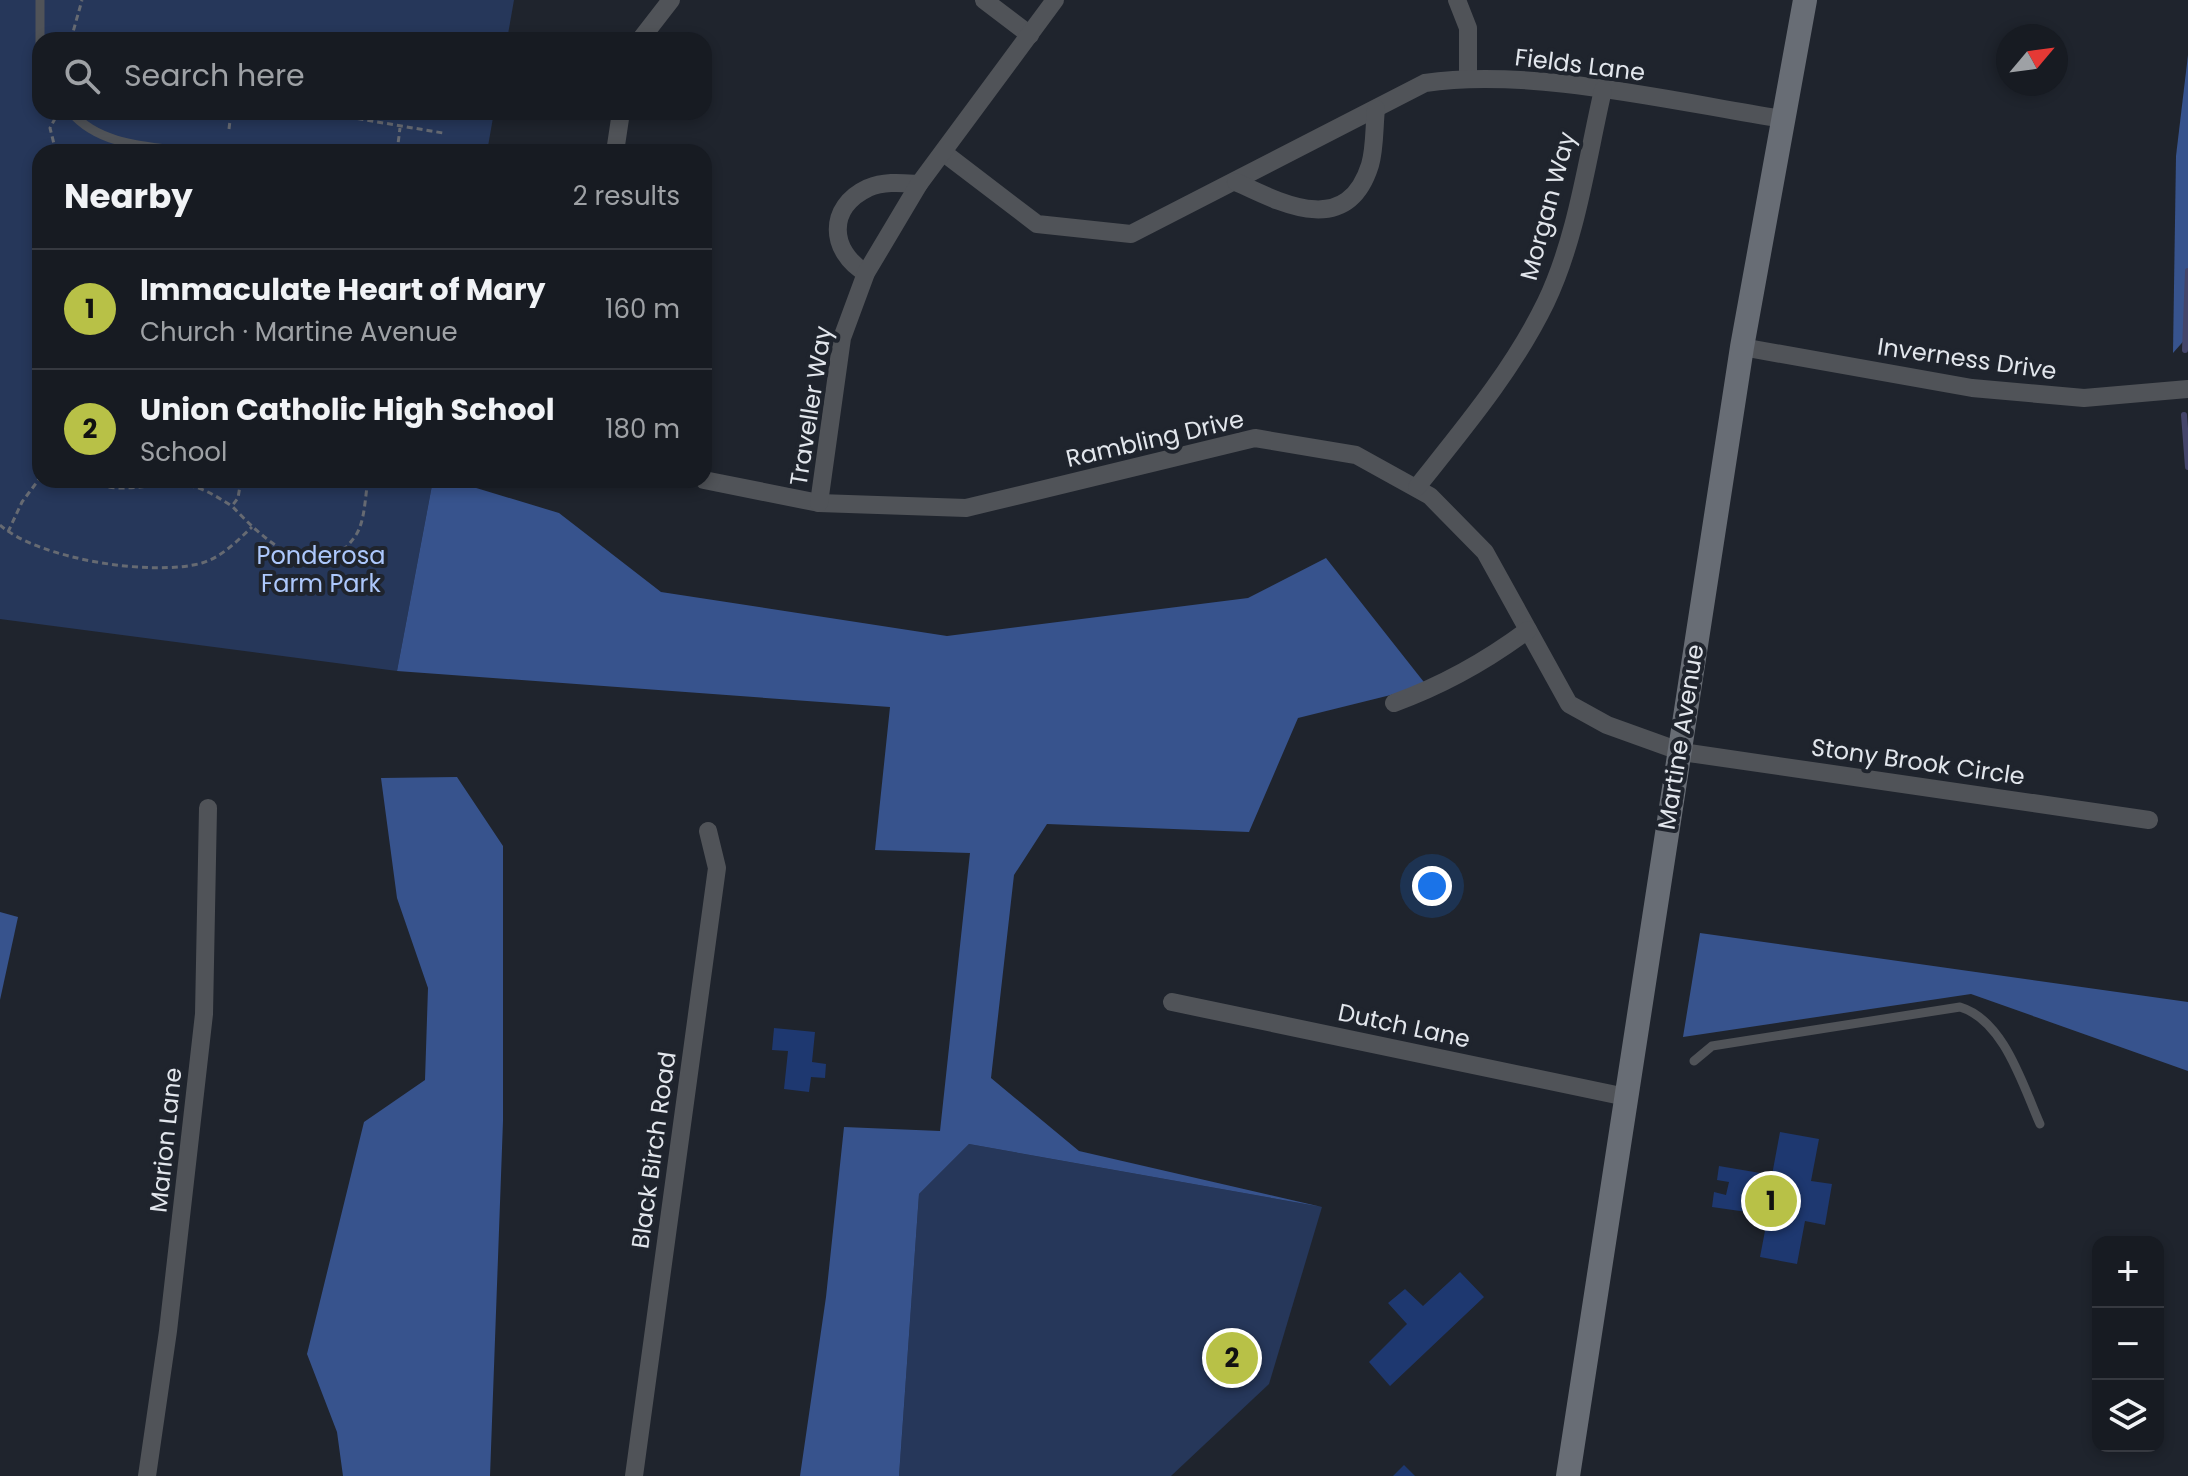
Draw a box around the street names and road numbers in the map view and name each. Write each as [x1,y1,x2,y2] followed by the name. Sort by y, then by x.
[1513,40,1647,89] street label: Fields Lane
[1512,128,1583,284] street label: Morgan Way
[782,323,840,488] street label: Traveller Way
[1875,330,2059,387] street label: Inverness Drive
[1063,402,1247,475] street label: Rambling Drive
[1650,642,1711,832] street label: Martine Avenue
[1809,730,2027,793] street label: Stony Brook Circle
[1335,995,1473,1056] street label: Dutch Lane
[623,1049,684,1251] street label: Black Birch Road
[141,1066,190,1214] street label: Marion Lane

